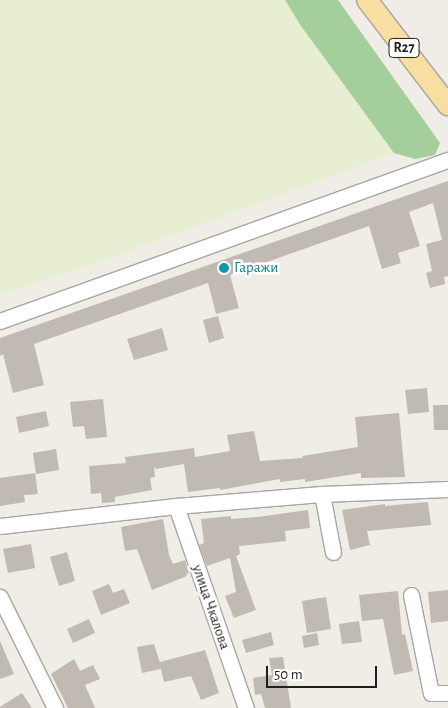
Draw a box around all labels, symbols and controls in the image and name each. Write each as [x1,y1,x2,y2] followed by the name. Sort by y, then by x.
[388,36,420,59] road number: R27
[234,259,278,277] place label: Гаражи
[218,262,230,274] marker: Гаражи
[188,562,234,652] street label: улица Чкалова
[268,656,379,688] scale bar
[274,667,303,682] text: 50 m

